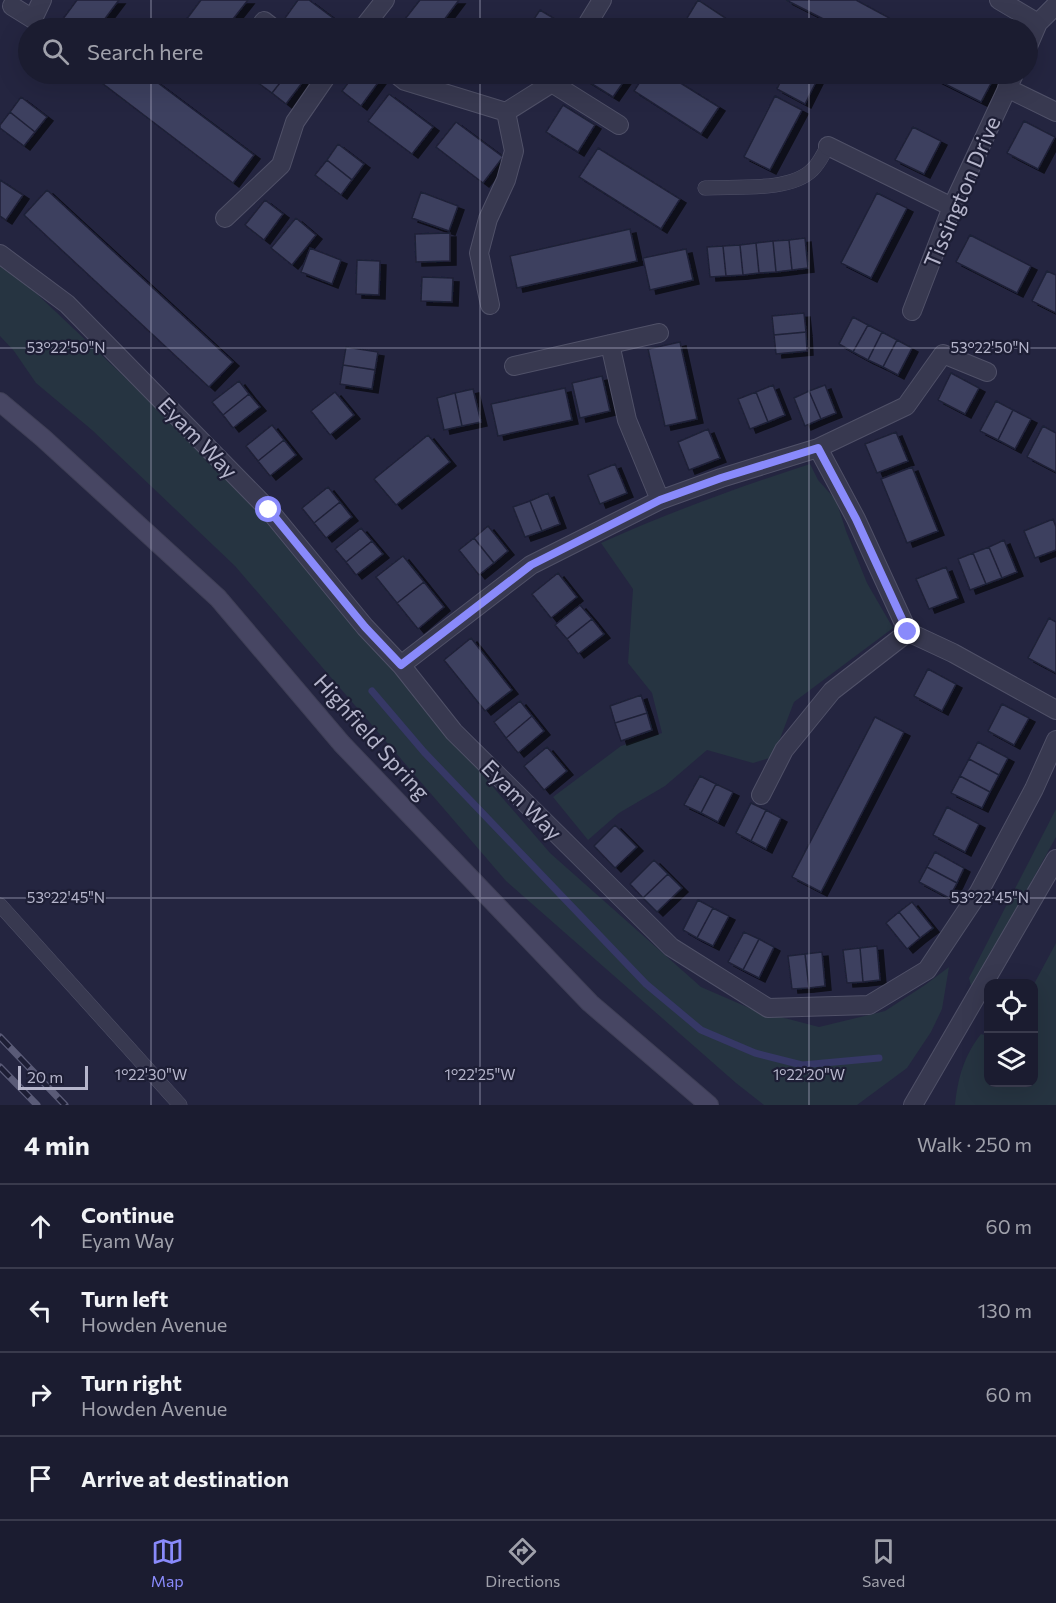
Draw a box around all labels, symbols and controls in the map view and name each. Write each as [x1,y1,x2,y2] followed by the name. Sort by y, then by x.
[18,18,1038,84] search box
[39,35,72,68] icon: search
[87,38,203,65] text: Search here
[917,112,1006,272] street label: Tissington Drive
[26,338,106,356] text: 53°22'50"N
[950,338,1030,356] text: 53°22'50"N
[153,391,244,484] street label: Eyam Way
[255,496,281,522] route start
[894,618,920,644] route end
[309,668,436,805] street label: Highfield Spring
[476,754,568,846] street label: Eyam Way
[27,888,105,906] text: 53°22'45"N
[951,888,1029,906] text: 53°22'45"N
[984,979,1038,1087] map controls
[984,979,1038,1033] button: locate
[984,1033,1038,1087] button: layers
[18,1063,88,1090] scale bar
[115,1065,187,1083] text: 1°22'30"W
[444,1065,516,1083] text: 1°22'25"W
[773,1065,845,1083] text: 1°22'20"W
[27,1067,63,1086] text: 20 m
[24,1129,90,1160] text: 4 min
[917,1132,1032,1156] text: Walk · 250 m
[81,1201,174,1228] text: Continue
[24,1210,57,1243] icon: ahead
[986,1214,1032,1238] text: 60 m
[81,1228,174,1252] text: Eyam Way
[81,1285,168,1312] text: Turn left
[24,1294,57,1327] icon: left
[978,1298,1032,1322] text: 130 m
[81,1312,227,1336] text: Howden Avenue
[81,1369,182,1396] text: Turn right
[24,1378,57,1411] icon: right
[986,1382,1032,1406] text: 60 m
[81,1396,227,1420] text: Howden Avenue
[24,1462,57,1495] icon: arrive
[81,1465,289,1492] text: Arrive at destination
[151,1535,184,1590] tab: Map
[485,1535,560,1590] tab: Directions
[862,1535,905,1590] tab: Saved

